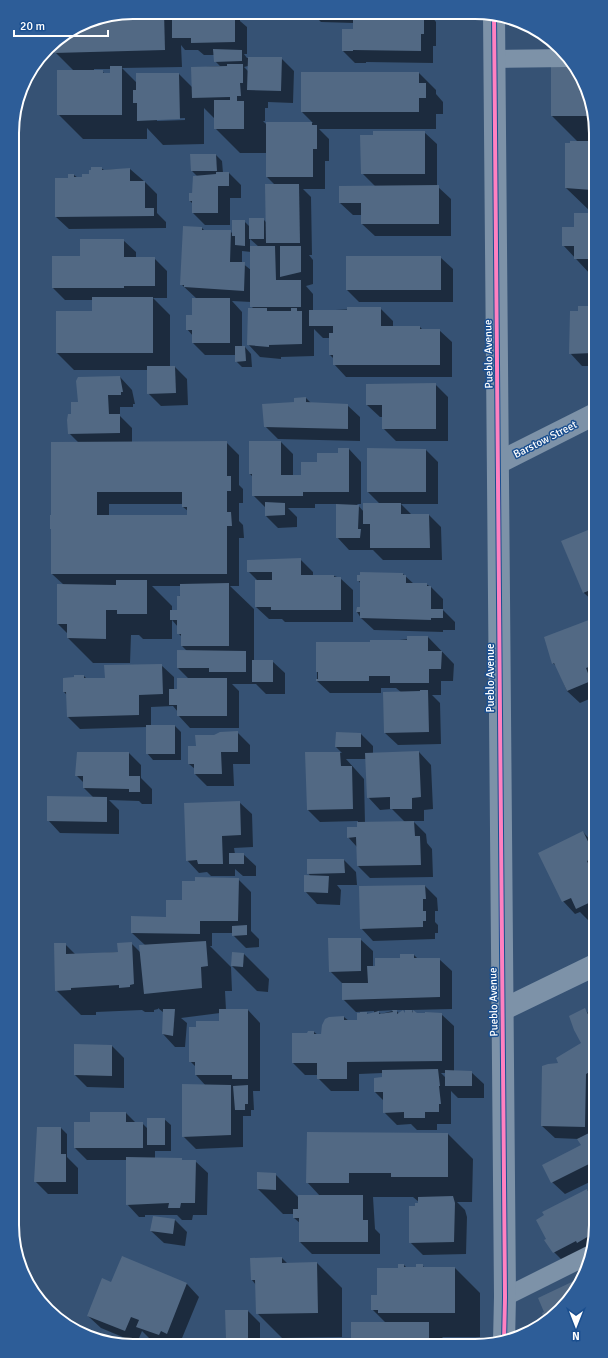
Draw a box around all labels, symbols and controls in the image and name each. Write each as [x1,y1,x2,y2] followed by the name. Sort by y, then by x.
[14,12,108,38] scale bar
[20,19,45,34] text: 20 m
[481,319,496,389] street label: Pueblo Avenue
[511,418,579,461] street label: Barstow Street
[484,643,497,713] street label: Pueblo Avenue
[486,967,501,1037] street label: Pueblo Avenue
[556,1306,596,1346] north arrow
[572,1329,580,1342] text: N

